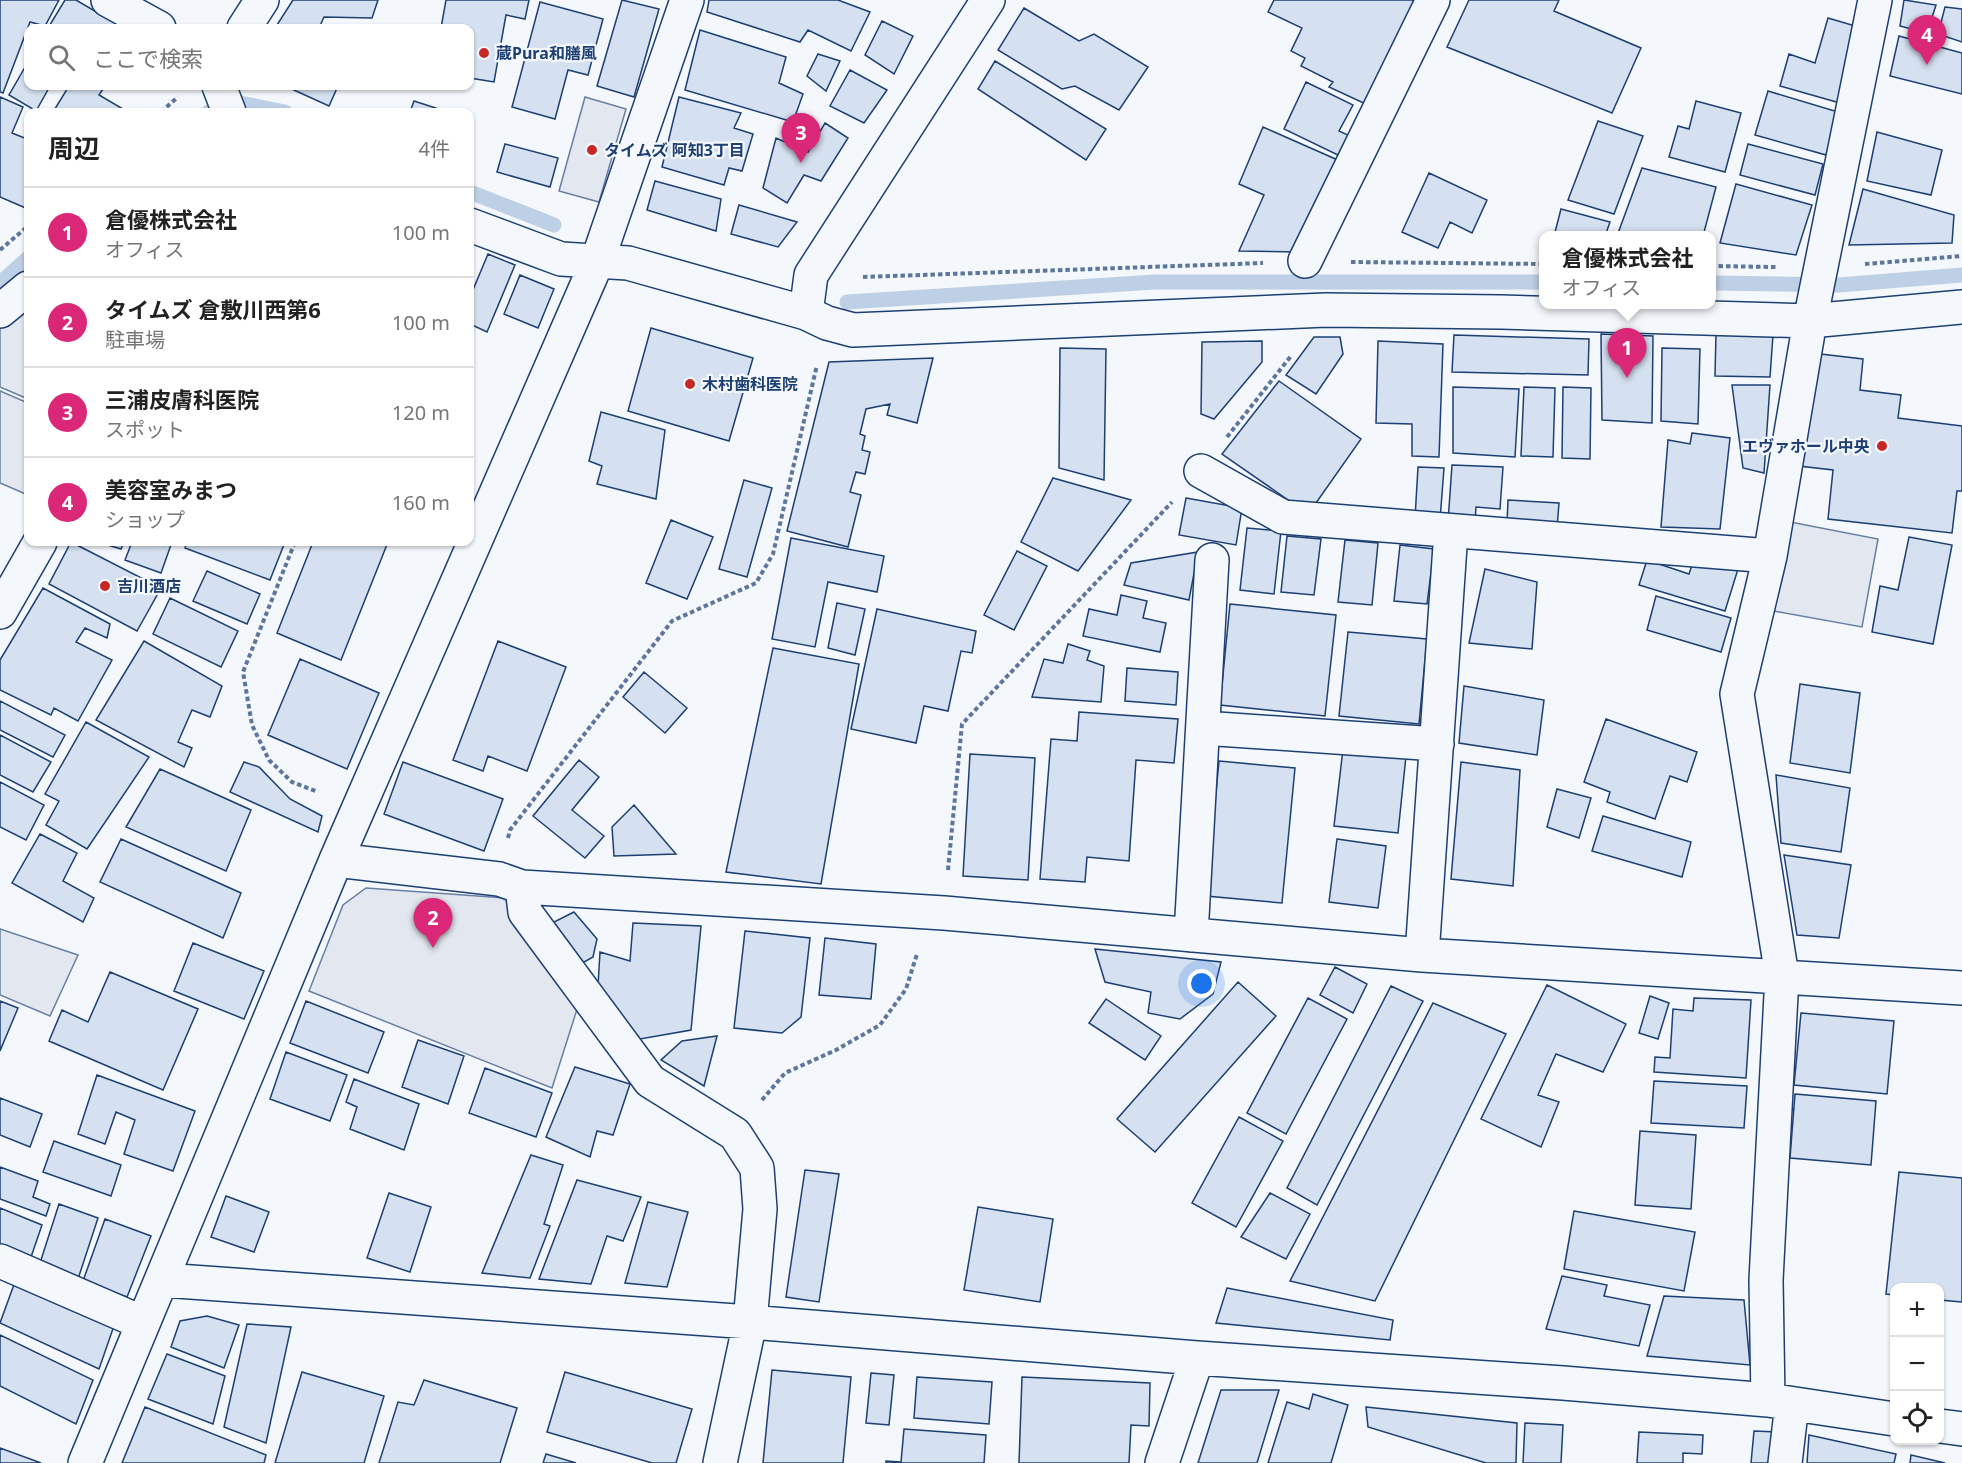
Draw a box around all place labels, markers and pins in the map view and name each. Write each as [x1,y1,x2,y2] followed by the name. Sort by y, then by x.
[1908,16,1946,65] pin: 4
[496,42,597,64] place label: 蔵Pura和膳風
[477,46,491,60] marker: 蔵Pura和膳風
[782,114,820,163] pin: 3
[604,139,745,161] place label: タイムズ 阿知3丁目
[585,143,599,157] marker: タイムズ 阿知3丁目
[1608,328,1646,378] pin: 1
[702,373,798,395] place label: 木村歯科医院
[683,377,697,391] marker: 木村歯科医院
[1742,435,1870,457] place label: エヴァホール中央
[1875,439,1889,453] marker: エヴァホール中央
[117,575,181,597] place label: 吉川酒店
[98,579,112,593] marker: 吉川酒店
[414,898,452,948] pin: 2

